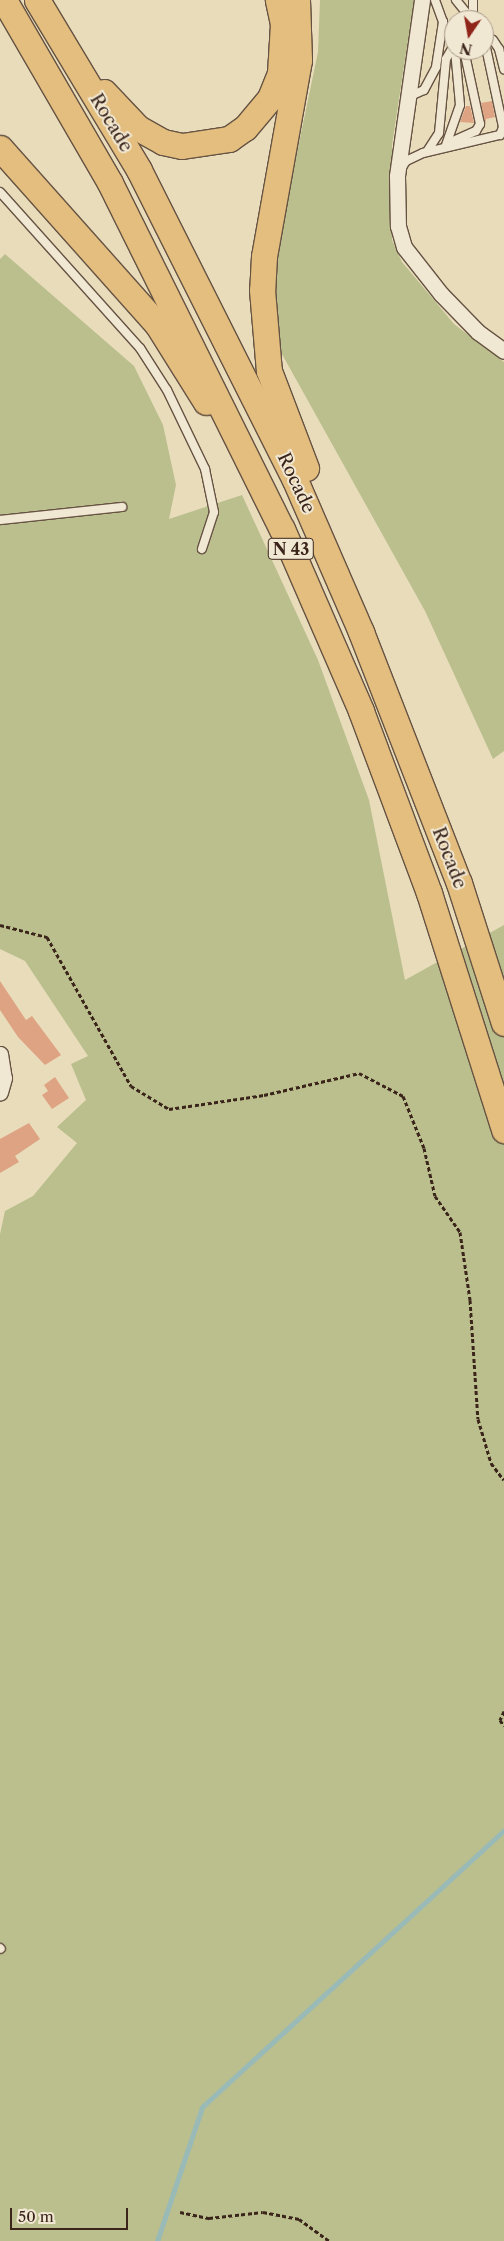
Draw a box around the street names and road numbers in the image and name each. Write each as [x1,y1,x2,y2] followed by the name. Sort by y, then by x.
[85,90,137,156] street label: Rocade
[273,449,319,517] street label: Rocade
[267,536,315,562] road number: N 43
[427,824,471,892] street label: Rocade

